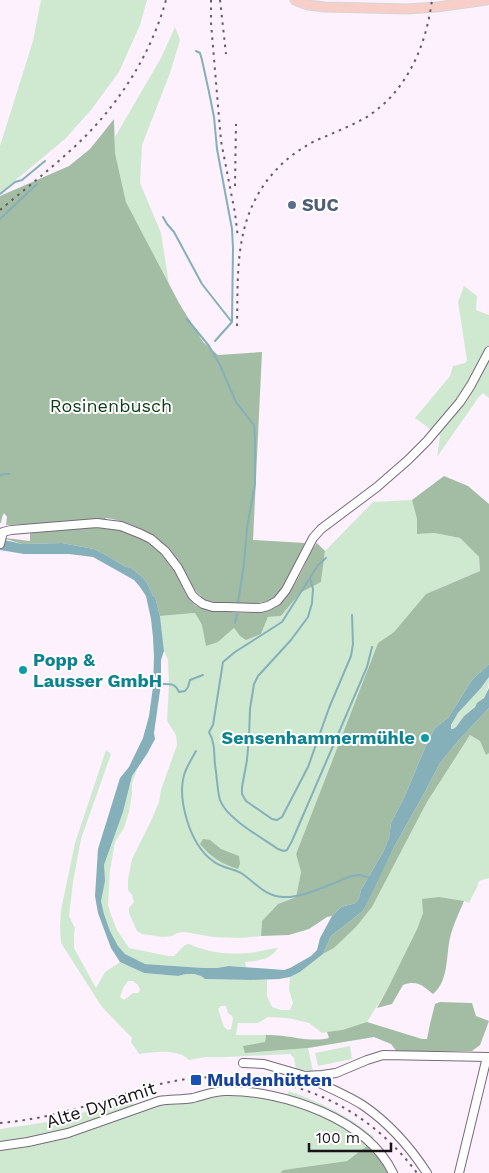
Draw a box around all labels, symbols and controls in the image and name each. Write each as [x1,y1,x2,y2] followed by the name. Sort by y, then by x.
[302,194,339,215] place label: SUC
[286,199,298,211] marker: SUC
[50,395,172,416] park label: Rosinenbusch
[33,649,162,691] place label: Popp & Lausser GmbH
[17,664,29,676] marker: Popp & Lausser GmbH
[222,727,415,748] place label: Sensenhammermühle
[419,732,431,744] marker: Sensenhammermühle
[207,1069,332,1090] place label: Muldenhütten
[189,1073,203,1087] marker: Muldenhütten
[43,1077,159,1132] street label: Alte Dynamit
[309,1120,392,1152] scale bar
[316,1129,360,1147] text: 100 m

